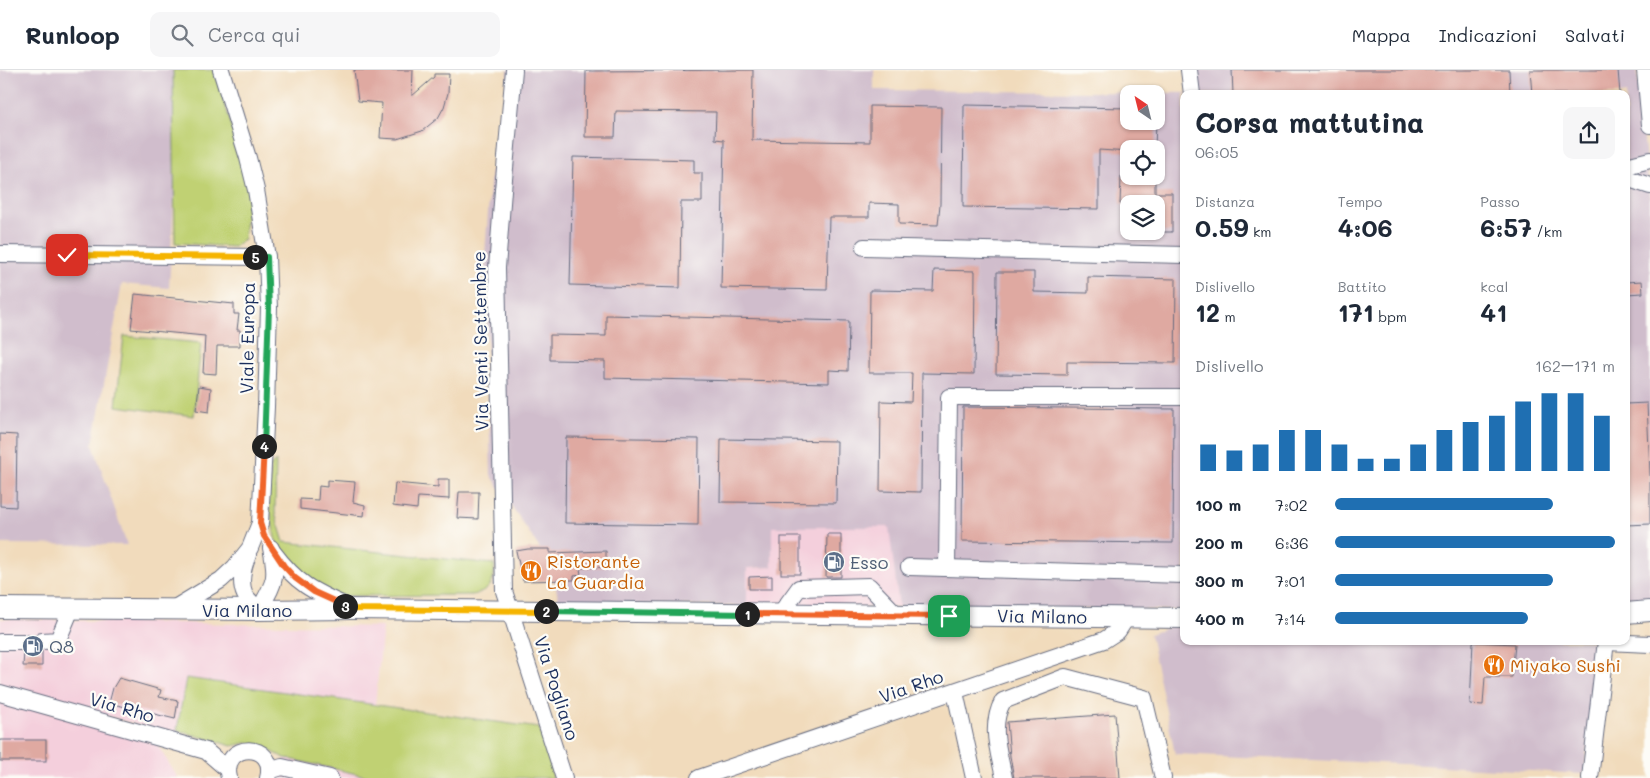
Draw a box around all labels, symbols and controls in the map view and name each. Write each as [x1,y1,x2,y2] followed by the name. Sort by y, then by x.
[150,12,500,57] search box
[25,19,120,50] text: Runloop
[168,21,196,49] icon: search
[208,22,300,47] text: Cerca qui
[1352,23,1411,47] text: Mappa
[1439,23,1537,47] text: Indicazioni
[1565,23,1625,47] text: Salvati
[1120,85,1165,130] north arrow
[1120,85,1165,240] map controls
[1195,104,1424,140] text: Corsa mattutina
[1563,107,1615,159] button: share
[1120,140,1165,185] button: locate
[1195,141,1239,162] text: 06:05
[1195,192,1255,211] text: Distanza
[1338,192,1382,211] text: Tempo
[1480,192,1520,211] text: Passo
[1120,195,1165,240] button: layers
[1195,211,1248,243] text: 0.59
[1338,211,1393,243] text: 4:06
[1480,211,1532,243] text: 6:57
[1248,222,1271,241] text: km
[1532,222,1562,241] text: /km
[46,234,88,276] pin
[53,241,81,269] icon: check
[242,244,268,270] pin: 5
[251,248,260,267] text: 5
[466,251,494,431] street label: Via Venti Settembre
[1195,277,1255,296] text: Dislivello
[1338,277,1386,296] text: Battito
[1480,277,1508,296] text: kcal
[234,282,260,394] street label: Viale Europa
[1195,296,1220,328] text: 12
[1338,296,1374,328] text: 171
[1480,296,1507,328] text: 41
[1220,307,1236,326] text: m
[1374,307,1407,326] text: bpm
[1195,355,1263,376] text: Dislivello
[1535,355,1615,376] text: 162–171 m
[252,434,276,458] pin: 4
[260,437,269,456] text: 4
[1195,494,1241,515] text: 100 m
[1275,494,1308,515] text: 7:02
[1195,532,1243,553] text: 200 m
[1275,532,1309,553] text: 6:36
[547,549,645,594] place label: Ristorante La Guardia
[822,550,846,574] fuel station icon: Esso
[850,550,889,574] place label: Esso
[519,559,543,583] restaurant icon: Ristorante La Guardia
[1195,570,1244,591] text: 300 m
[1275,570,1306,591] text: 7:01
[332,594,358,618] pin: 3
[928,595,970,637] pin
[341,597,350,616] text: 3
[202,598,292,622] street label: Via Milano
[534,598,558,624] pin: 2
[543,602,550,621] text: 2
[734,602,760,626] pin: 1
[935,602,963,630] icon: arrive
[997,603,1088,629] street label: Via Milano
[744,605,751,624] text: 1
[1195,608,1244,629] text: 400 m
[1275,608,1305,629] text: 7:14
[529,633,585,743] street label: Via Pogliano
[21,634,45,658] fuel station icon: Q8
[49,634,74,658] place label: Q8
[1482,653,1506,677] restaurant icon: Miyako Sushi
[1510,653,1621,677] place label: Miyako Sushi
[876,664,947,708] street label: Via Rho
[87,686,158,728] street label: Via Rho

